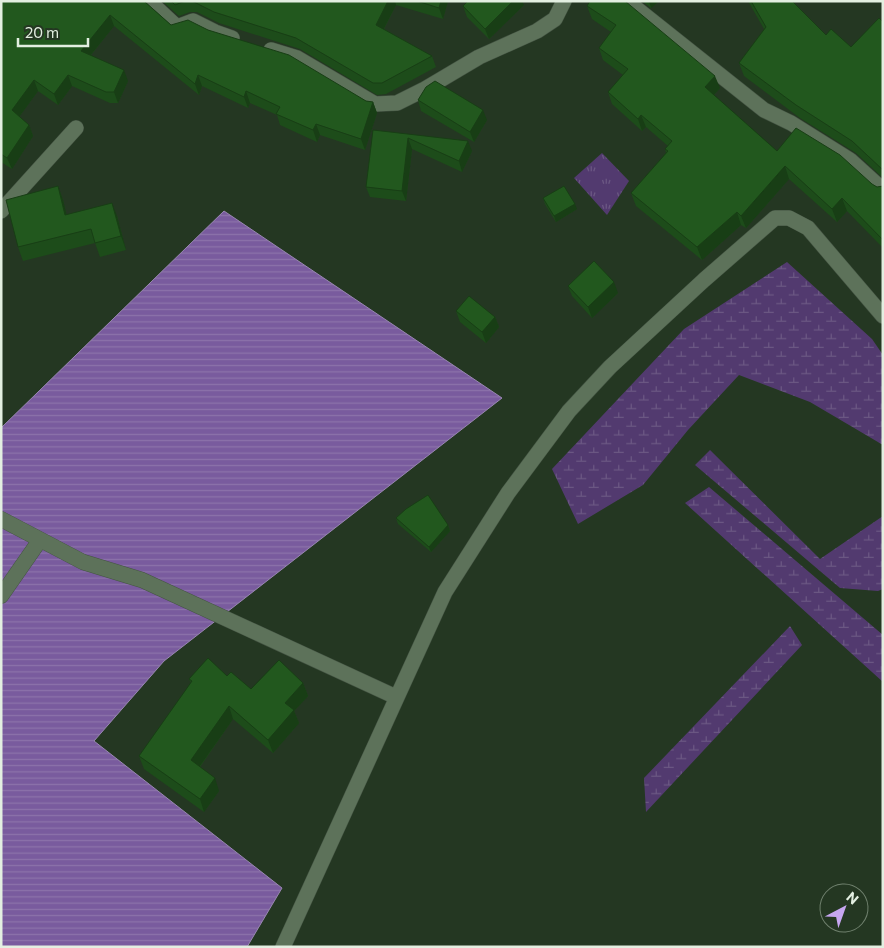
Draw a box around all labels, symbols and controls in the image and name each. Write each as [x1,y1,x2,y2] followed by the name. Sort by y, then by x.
[18,15,88,47] scale bar
[25,23,59,41] text: 20 m
[819,883,869,933] north arrow
[843,888,862,908] text: N

